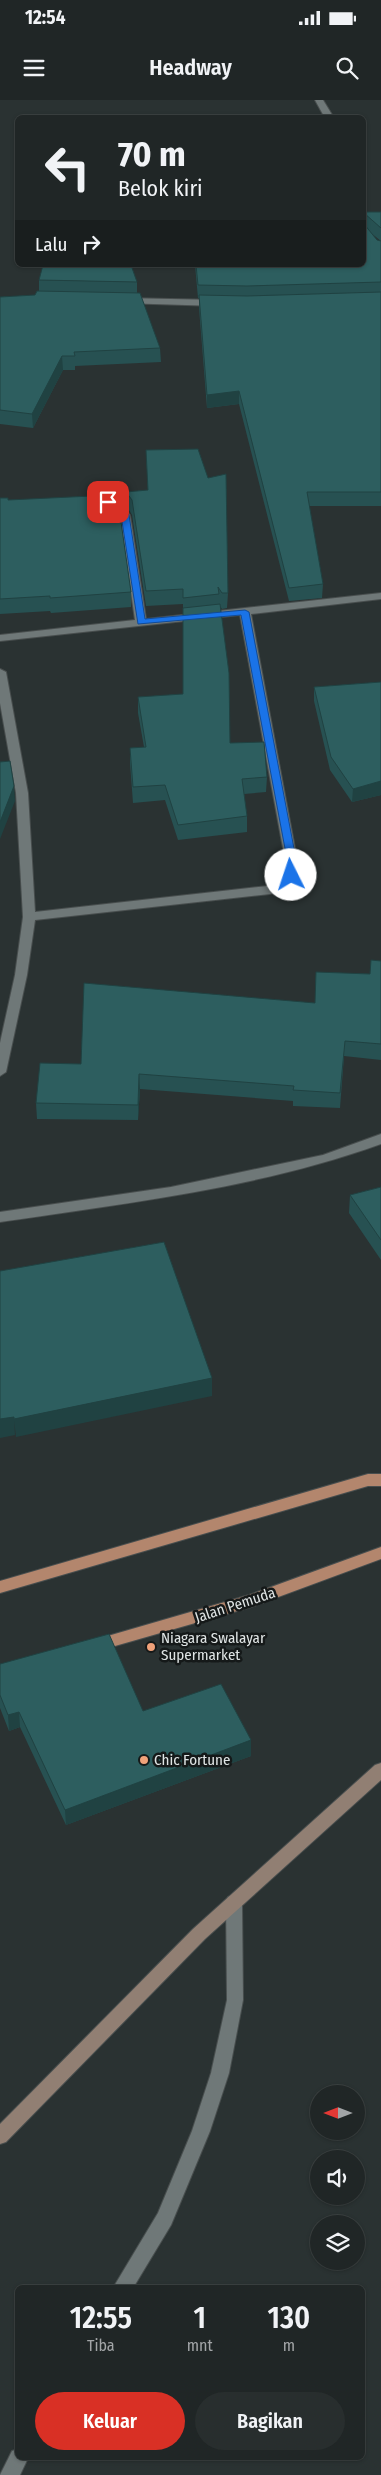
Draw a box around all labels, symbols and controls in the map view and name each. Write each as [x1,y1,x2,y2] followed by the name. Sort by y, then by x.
[25,6,65,29] text: 12:54
[20,54,48,82] icon: menu
[149,54,232,81] text: Headway
[333,54,361,82] icon: search
[118,133,186,175] text: 70 m
[35,135,100,200] icon: left
[118,175,203,202] text: Belok kiri
[77,230,105,258] icon: right
[35,233,67,256] text: Lalu
[87,481,129,523] pin
[94,488,122,516] icon: arrive
[264,848,316,900] position arrow
[192,1584,278,1626] street label: Jalan Pemuda
[161,1629,266,1664] place label: Niagara Swalayar Supermarket
[145,1641,157,1653] marker: Niagara Swalayar Supermarket
[154,1751,230,1769] place label: Chic Fortune
[138,1754,150,1766] marker: Chic Fortune
[310,2085,365,2140] north arrow
[310,2085,365,2270] map controls
[310,2150,365,2205] button: sound
[310,2215,365,2270] button: layers
[70,2300,132,2336] text: 12:55
[193,2300,206,2336] text: 1
[267,2300,310,2336] text: 130
[87,2336,115,2355] text: Tiba
[187,2336,213,2355] text: mnt
[283,2336,295,2355] text: m
[35,2392,185,2450] button: Keluar
[195,2392,345,2450] button: Bagikan

